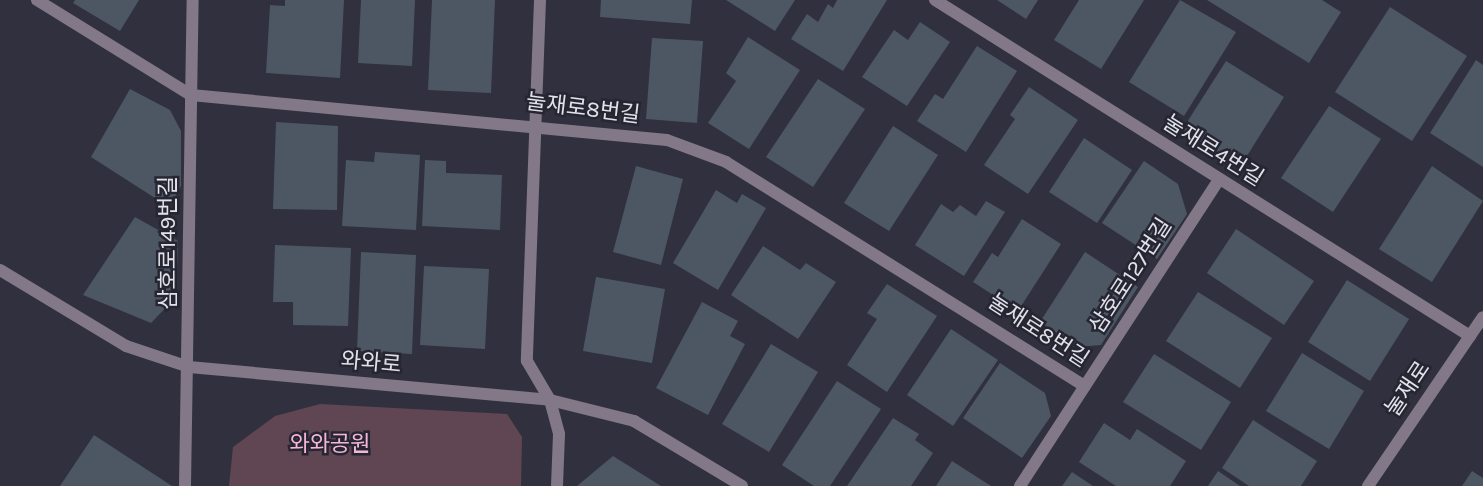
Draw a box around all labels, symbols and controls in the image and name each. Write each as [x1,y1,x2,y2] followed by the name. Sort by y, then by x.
[524,89,642,129] street label: 눌재로8번길
[1158,110,1268,192] street label: 눌재로4번길
[156,176,182,310] street label: 삼호로149번길
[1084,214,1178,338] street label: 삼호로127번길
[983,289,1093,373] street label: 눌재로8번길
[340,347,402,379] street label: 와와로
[1380,356,1436,422] street label: 눌재로
[290,432,370,458] park label: 와와공원

